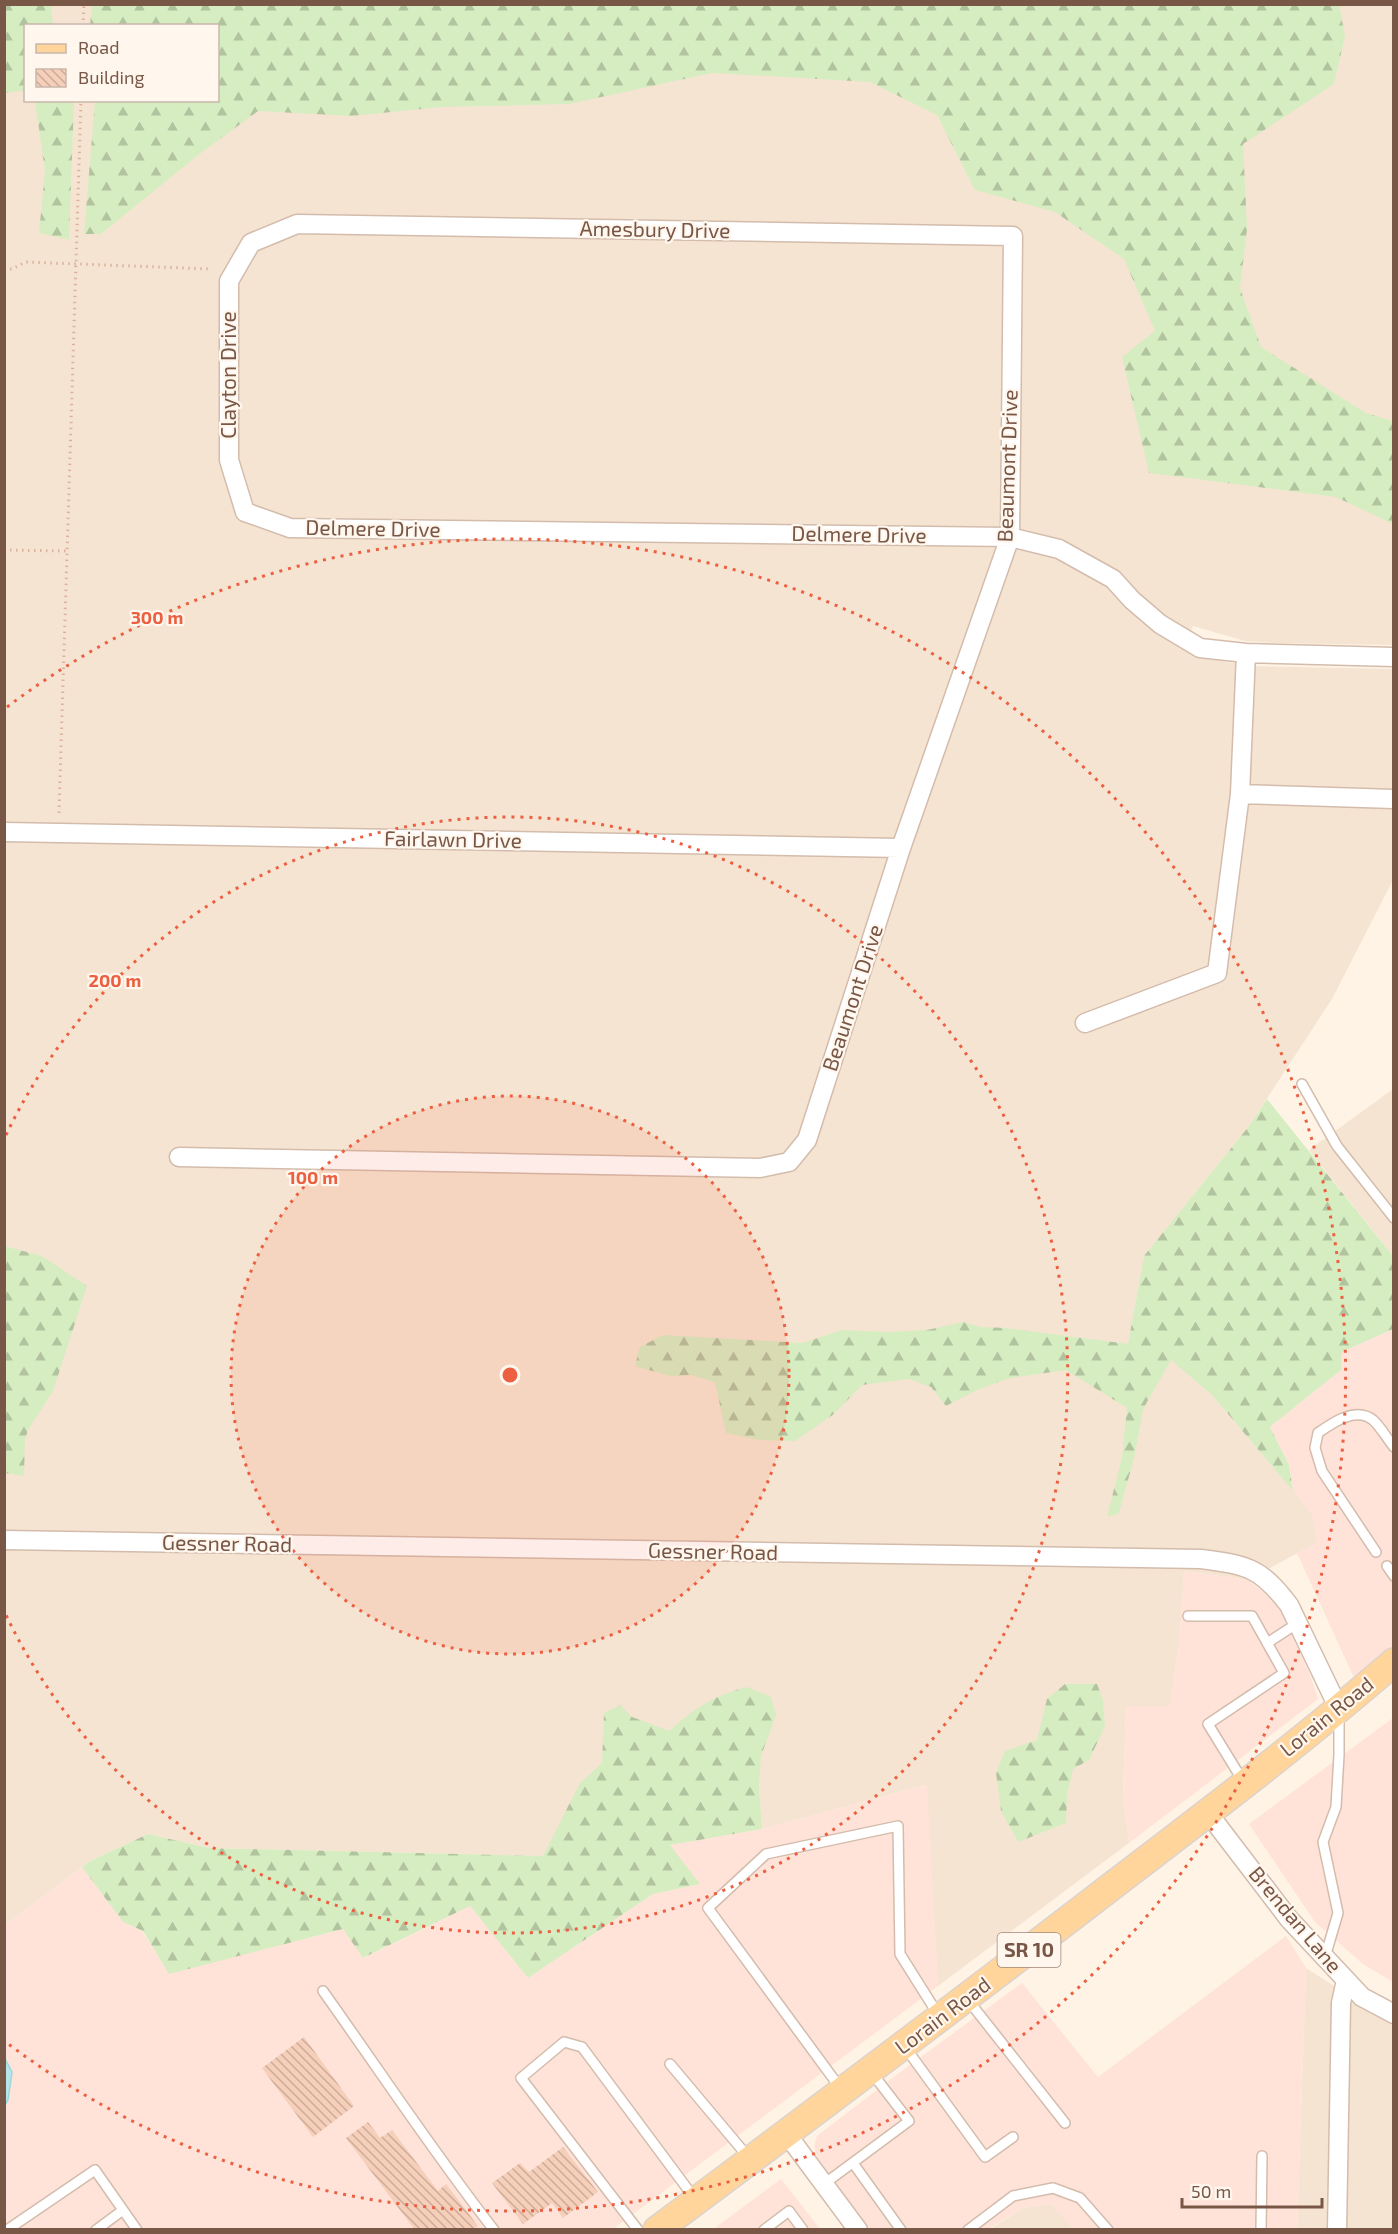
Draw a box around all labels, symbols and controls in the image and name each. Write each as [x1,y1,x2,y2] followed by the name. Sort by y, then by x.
[24,24,219,102] legend
[78,36,119,58] text: Road
[78,66,145,88] text: Building
[579,215,731,242] street label: Amesbury Drive
[215,311,240,439] street label: Clayton Drive
[991,389,1022,543] street label: Beaumont Drive
[305,514,441,541] street label: Delmere Drive
[791,520,927,547] street label: Delmere Drive
[131,606,183,628] text: 300 m
[384,825,522,852] street label: Fairlawn Drive
[816,921,887,1074] street label: Beaumont Drive
[89,969,141,991] text: 200 m
[288,1166,338,1188] text: 100 m
[500,1365,520,1385] centre of rings
[162,1529,292,1556] street label: Gessner Road
[648,1537,778,1564] street label: Gessner Road
[1274,1671,1378,1761] street label: Lorain Road
[1245,1861,1348,1977] street label: Brendan Lane
[998,1933,1060,1967] road number: SR 10
[889,1971,995,2059] street label: Lorain Road
[1182,2171,1322,2209] scale bar
[1191,2180,1231,2202] text: 50 m

